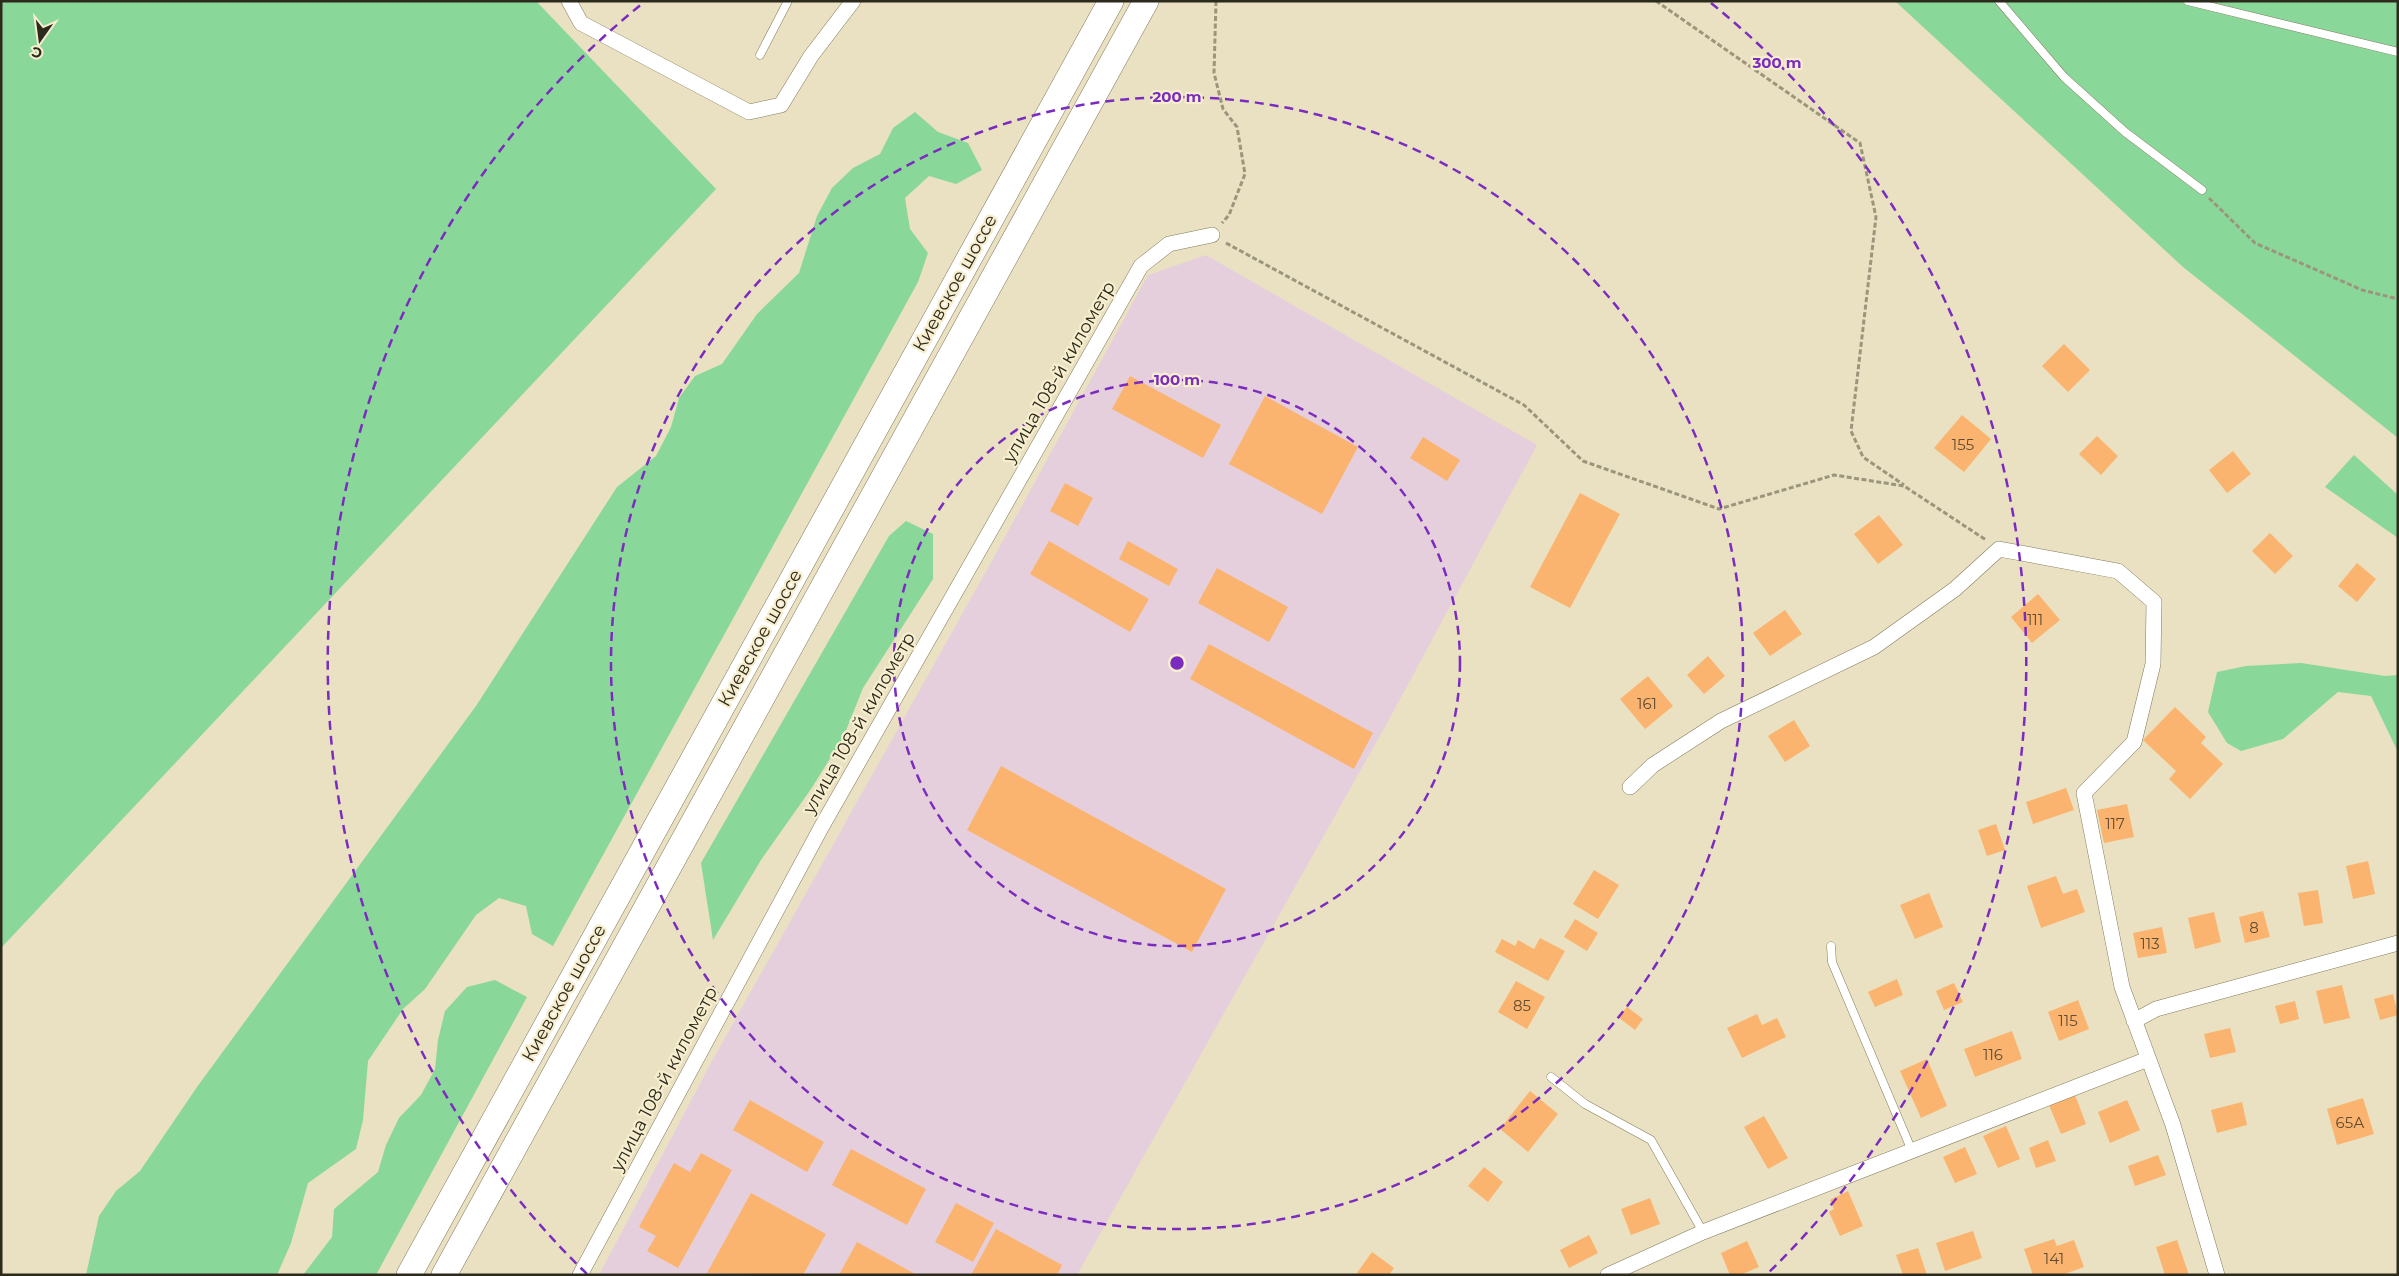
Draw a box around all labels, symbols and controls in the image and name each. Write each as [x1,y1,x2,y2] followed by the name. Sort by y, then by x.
[15,15,65,65] north arrow
[30,43,44,63] text: С
[1751,53,1802,72] text: 300 m
[1152,87,1202,106] text: 200 m
[908,210,1002,356] street label: Киевское шоссе
[997,277,1120,468] street label: улица 108-й километр
[1154,370,1200,389] text: 100 m
[1952,435,1974,454] house number: 155
[713,565,807,711] street label: Киевское шоссе
[2027,610,2043,629] house number: 111
[797,628,920,819] street label: улица 108-й километр
[1168,654,1186,672] centre of rings
[1637,694,1657,713] house number: 161
[2105,814,2125,833] house number: 117
[2249,918,2259,937] house number: 8
[517,920,611,1066] street label: Киевское шоссе
[2140,934,2160,953] house number: 113
[605,983,722,1176] street label: улица 108-й километр
[1513,996,1531,1015] house number: 85
[2058,1011,2078,1030] house number: 115
[1983,1045,2003,1064] house number: 116
[2336,1113,2364,1132] house number: 65А
[2044,1249,2064,1268] house number: 141

